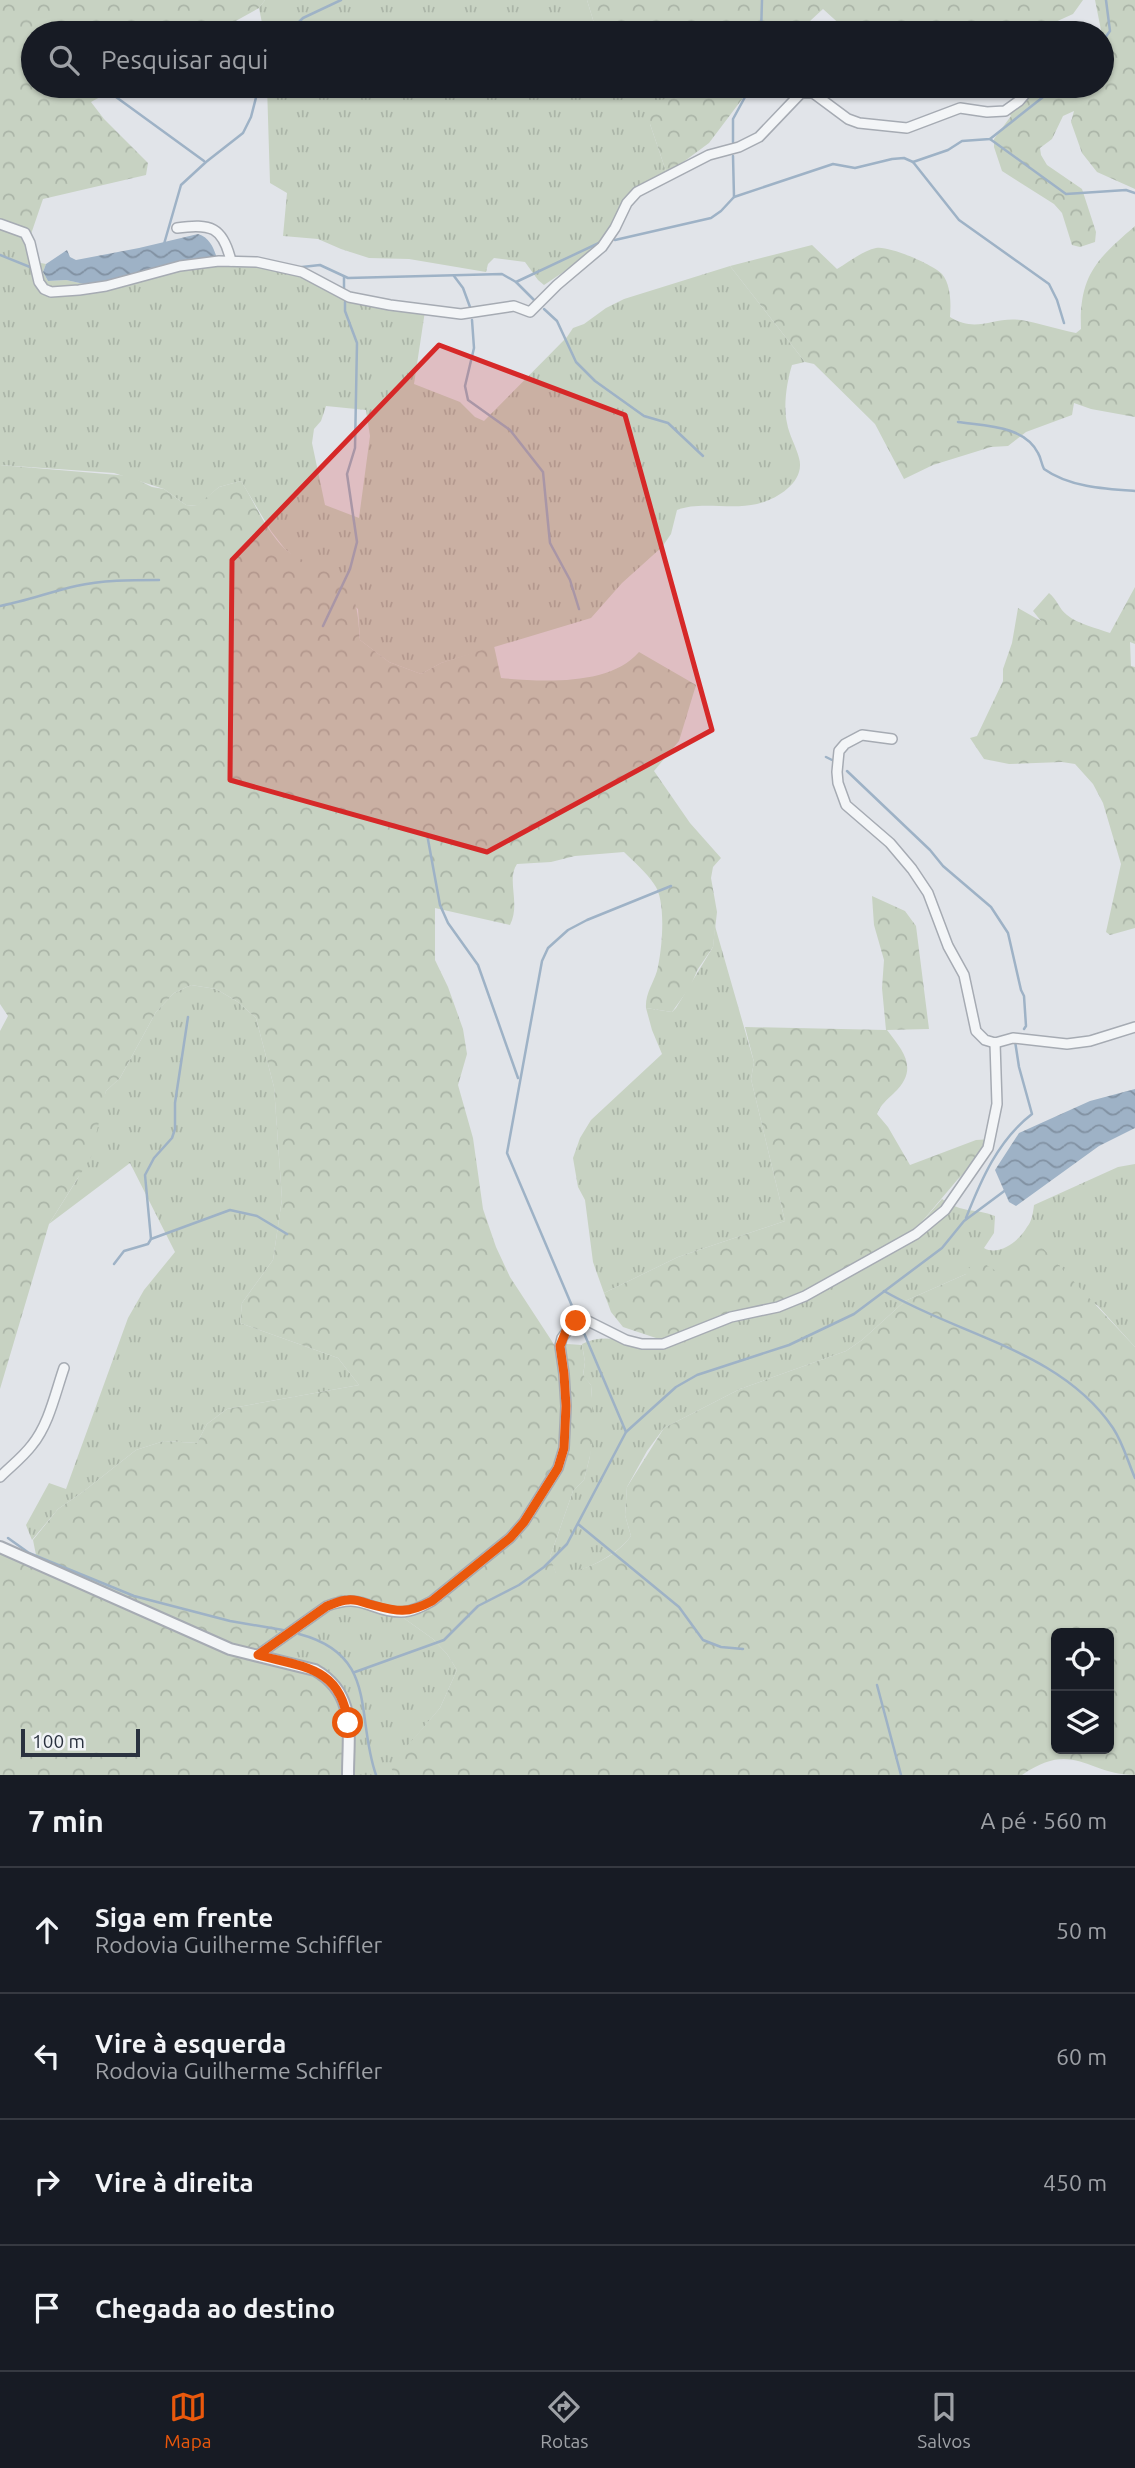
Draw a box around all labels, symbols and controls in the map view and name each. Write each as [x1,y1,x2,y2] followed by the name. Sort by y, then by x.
[21,21,1114,98] search box
[45,41,83,79] icon: search
[101,45,268,74] text: Pesquisar aqui
[560,1305,591,1336] route end
[1051,1628,1114,1754] map controls
[1051,1628,1114,1691] button: locate
[1051,1691,1114,1754] button: layers
[332,1707,363,1738] route start
[21,1726,140,1758] scale bar
[32,1730,85,1752] text: 100 m
[28,1804,104,1838] text: 7 min
[980,1808,1107,1833] text: A pé · 560 m
[95,1903,273,1932] text: Siga em frente
[28,1911,66,1949] icon: ahead
[1056,1918,1107,1943] text: 50 m
[95,1932,382,1957] text: Rodovia Guilherme Schiffler
[95,2029,286,2058] text: Vire à esquerda
[28,2037,66,2075] icon: left
[1056,2044,1107,2069] text: 60 m
[95,2058,382,2083] text: Rodovia Guilherme Schiffler
[28,2163,66,2201] icon: right
[95,2168,254,2197] text: Vire à direita
[1043,2170,1107,2195] text: 450 m
[28,2289,66,2327] icon: arrive
[95,2294,335,2323] text: Chegada ao destino
[164,2388,212,2452] tab: Mapa
[540,2388,589,2452] tab: Rotas
[917,2388,971,2452] tab: Salvos

